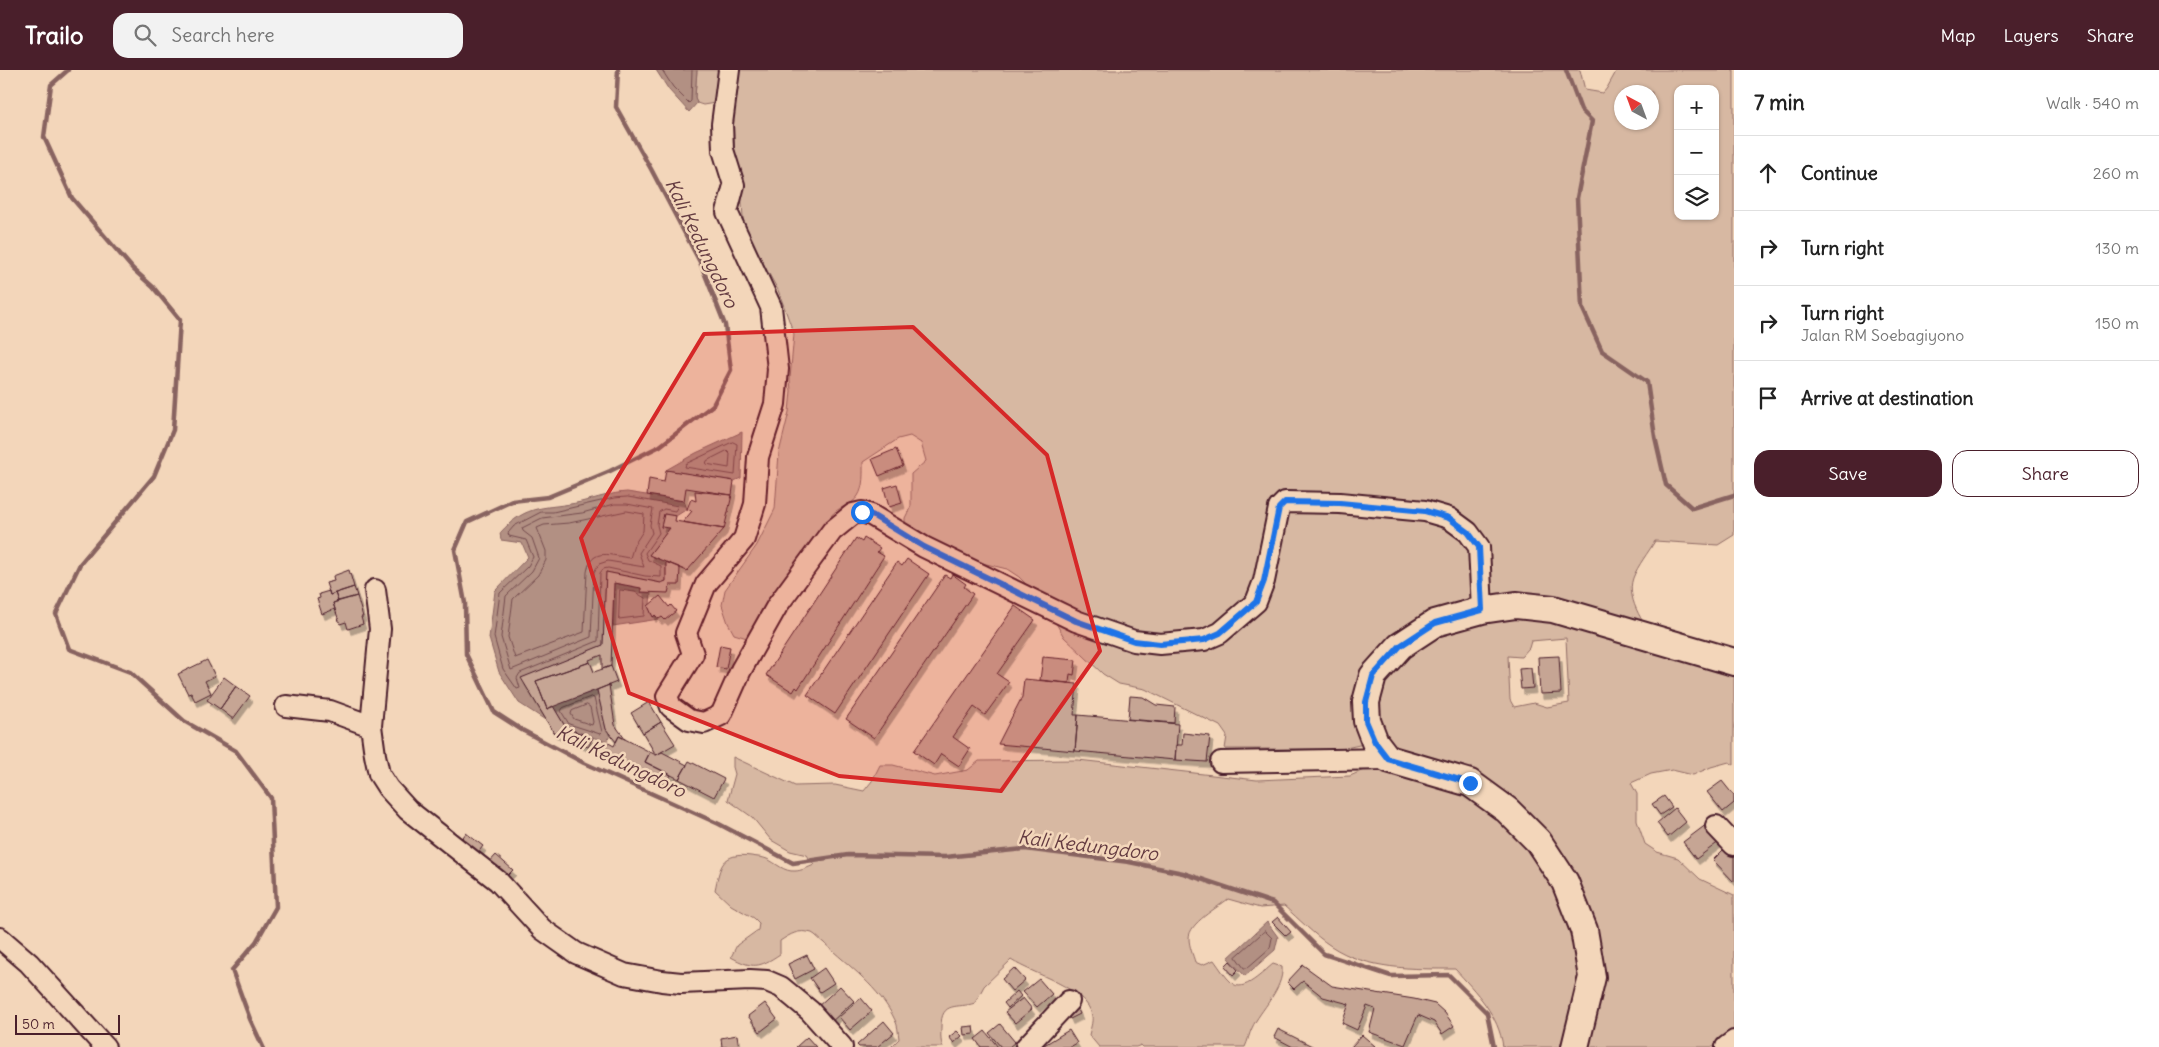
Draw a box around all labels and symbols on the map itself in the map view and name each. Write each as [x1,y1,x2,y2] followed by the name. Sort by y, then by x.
[1614,85,1659,130] north arrow
[660,174,744,313] water label: Kali Kedungdoro
[851,501,874,524] route start
[552,719,691,803] water label: Kali Kedungdoro
[1459,772,1482,795] route end
[1017,824,1161,866] water label: Kali Kedungdoro
[15,1012,120,1035] scale bar

